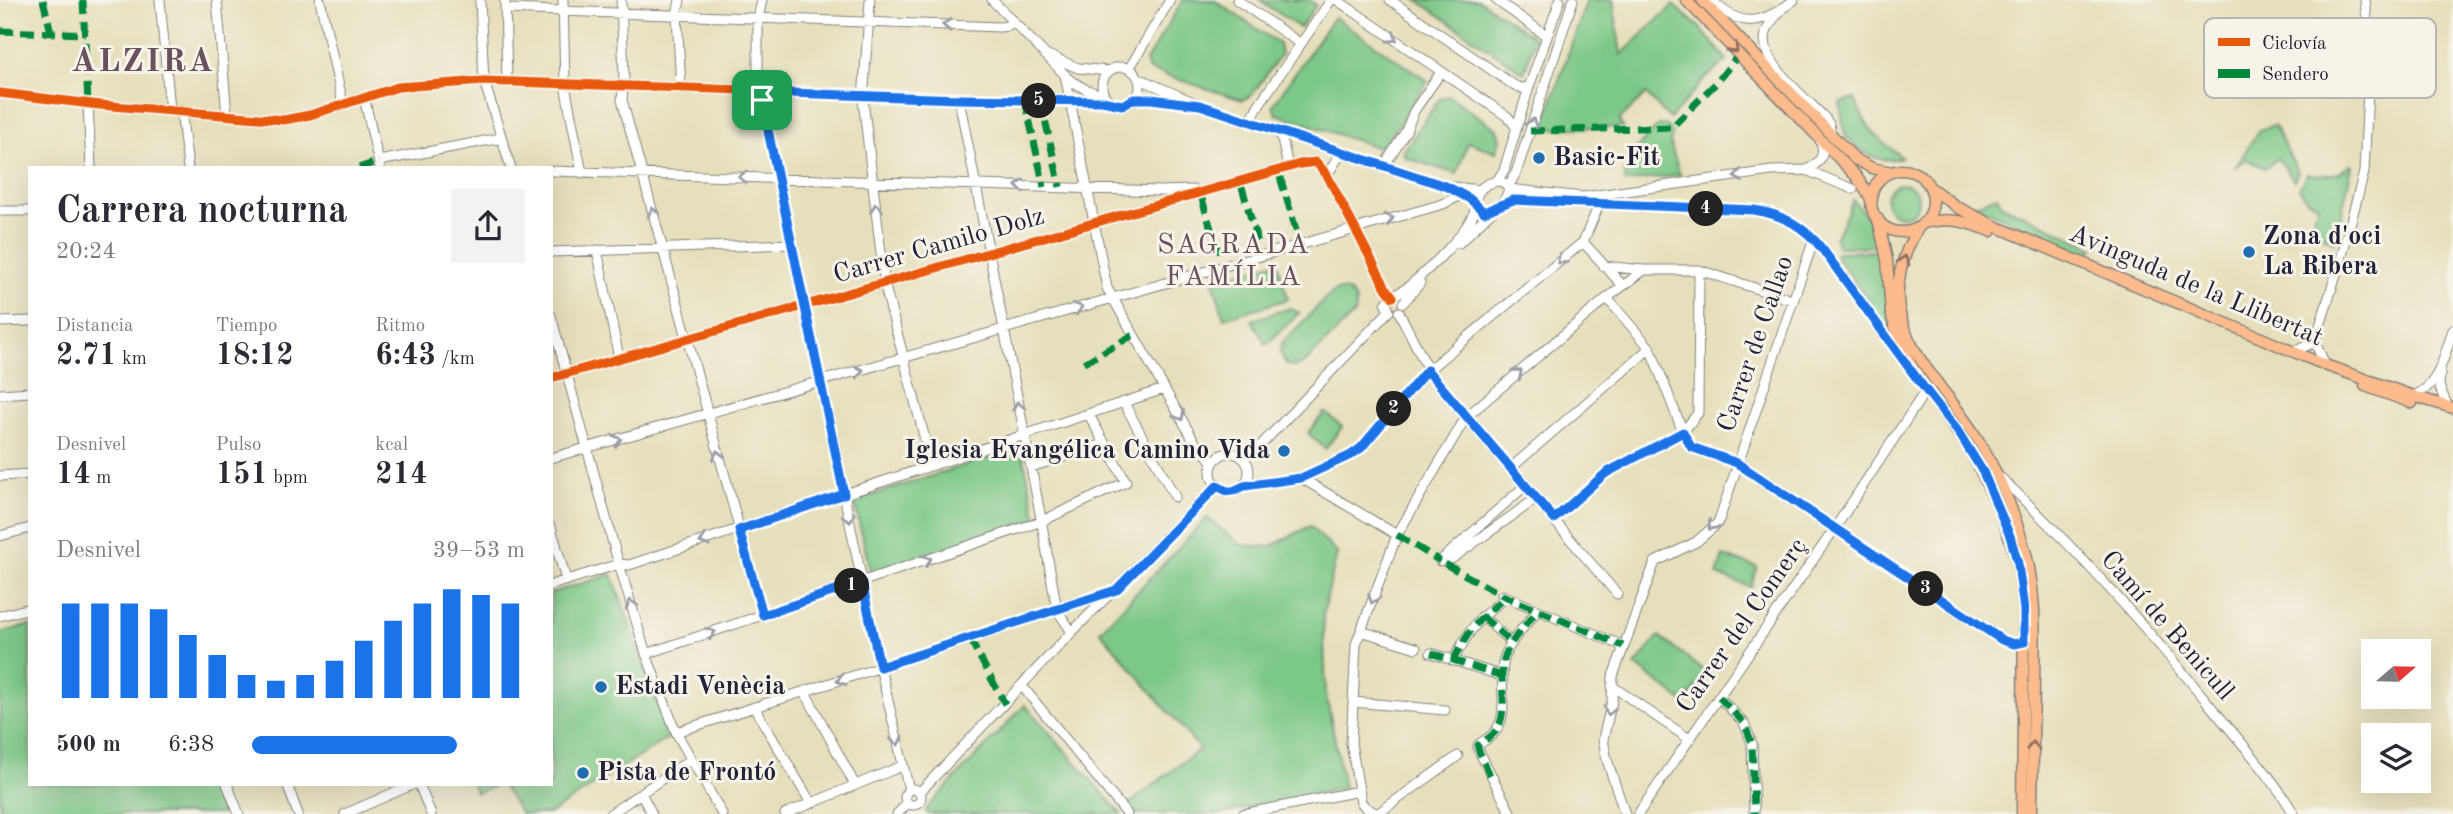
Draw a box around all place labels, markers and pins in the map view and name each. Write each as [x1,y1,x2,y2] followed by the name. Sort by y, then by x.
[732,70,792,130] pin
[1021,84,1056,119] pin: 5
[1553,145,1660,171] place label: Basic-Fit
[1531,150,1547,166] marker: Basic-Fit
[1688,192,1724,227] pin: 4
[2263,224,2381,280] place label: Zona d'oci La Ribera
[2241,244,2257,260] marker: Zona d'oci La Ribera
[1376,392,1412,426] pin: 2
[904,438,1270,464] place label: Iglesia Evangélica Camino Vida
[1276,443,1292,459] marker: Iglesia Evangélica Camino Vida
[834,568,870,604] pin: 1
[1909,572,1944,606] pin: 3
[615,674,785,700] place label: Estadi Venècia
[593,679,609,695] marker: Estadi Venècia
[597,760,776,786] place label: Pista de Frontó
[575,765,591,781] marker: Pista de Frontó

